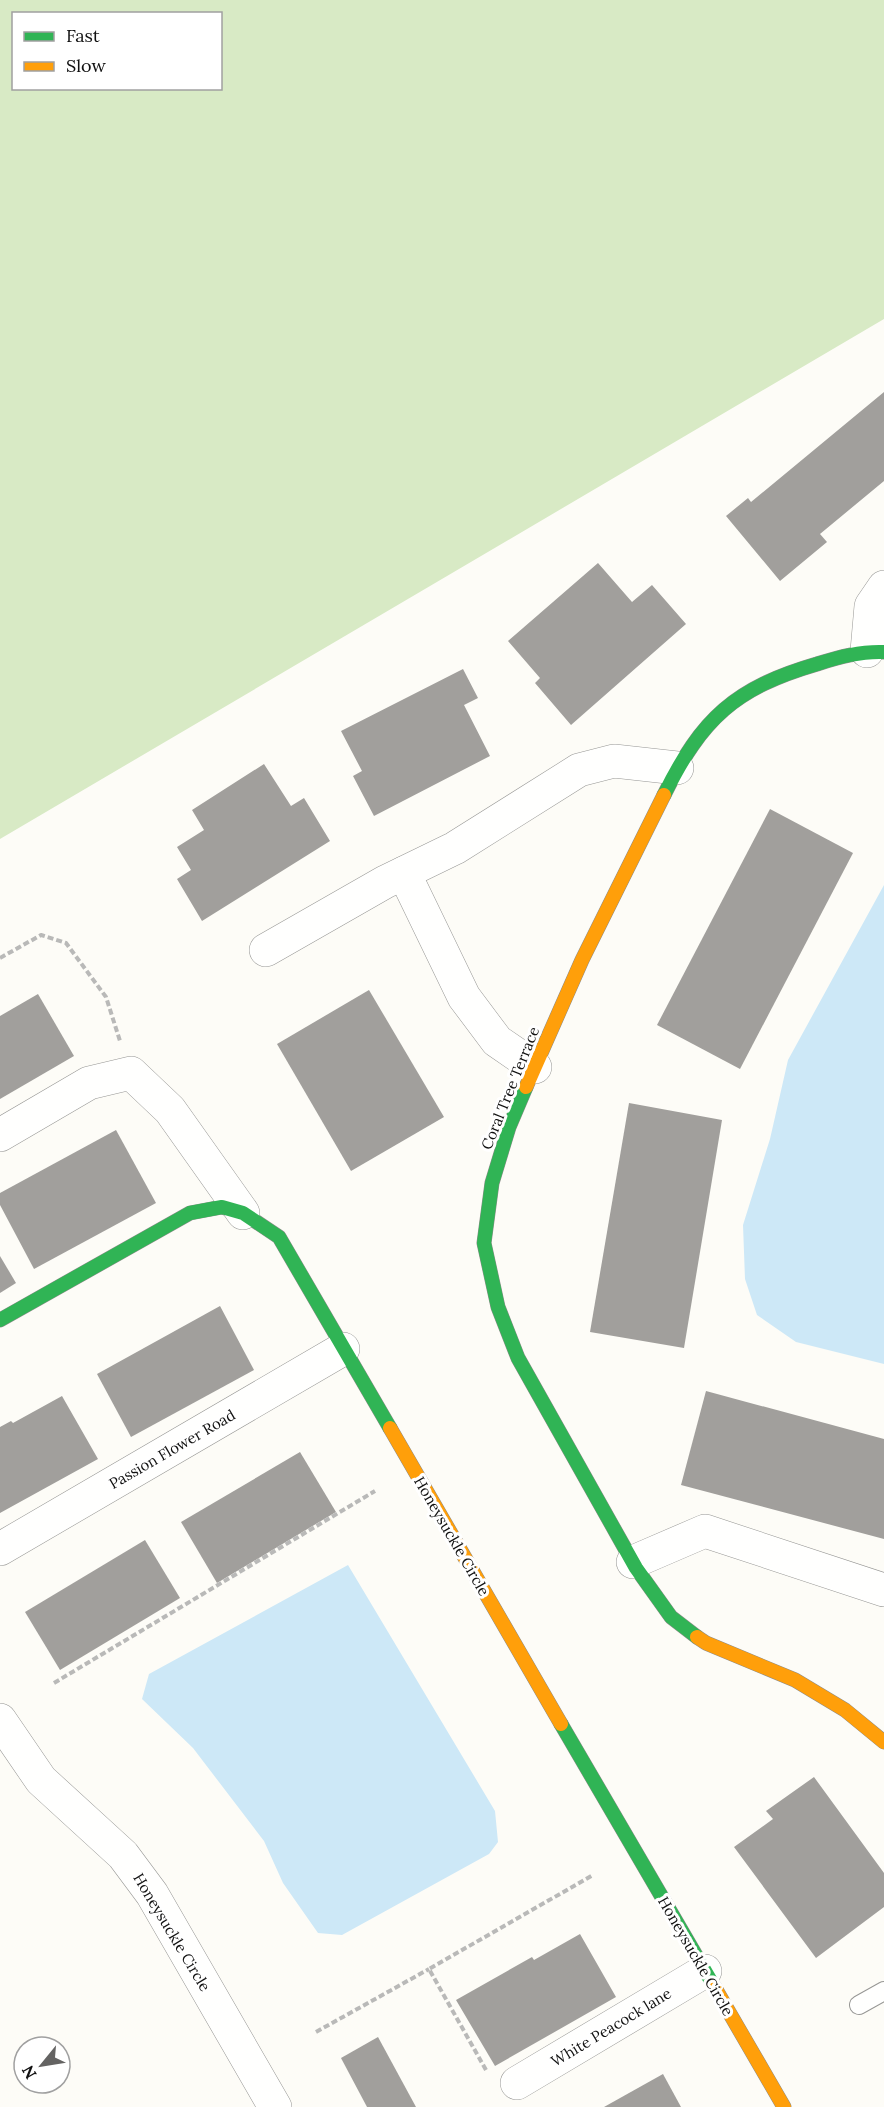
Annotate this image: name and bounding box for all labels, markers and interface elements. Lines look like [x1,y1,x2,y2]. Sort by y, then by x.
legend [12,12,222,90]
text: Fast [66,24,100,47]
text: Slow [66,54,106,77]
street label: Coral Tree Terrace [477,1024,543,1152]
street label: Passion Flower Road [105,1405,239,1493]
street label: Honeysuckle Circle [410,1473,494,1599]
street label: Honeysuckle Circle [129,1869,215,1995]
street label: Honeysuckle Circle [654,1893,738,2019]
street label: White Peacock lane [547,1984,675,2070]
north arrow [12,2035,72,2095]
text: N [17,2062,41,2083]

